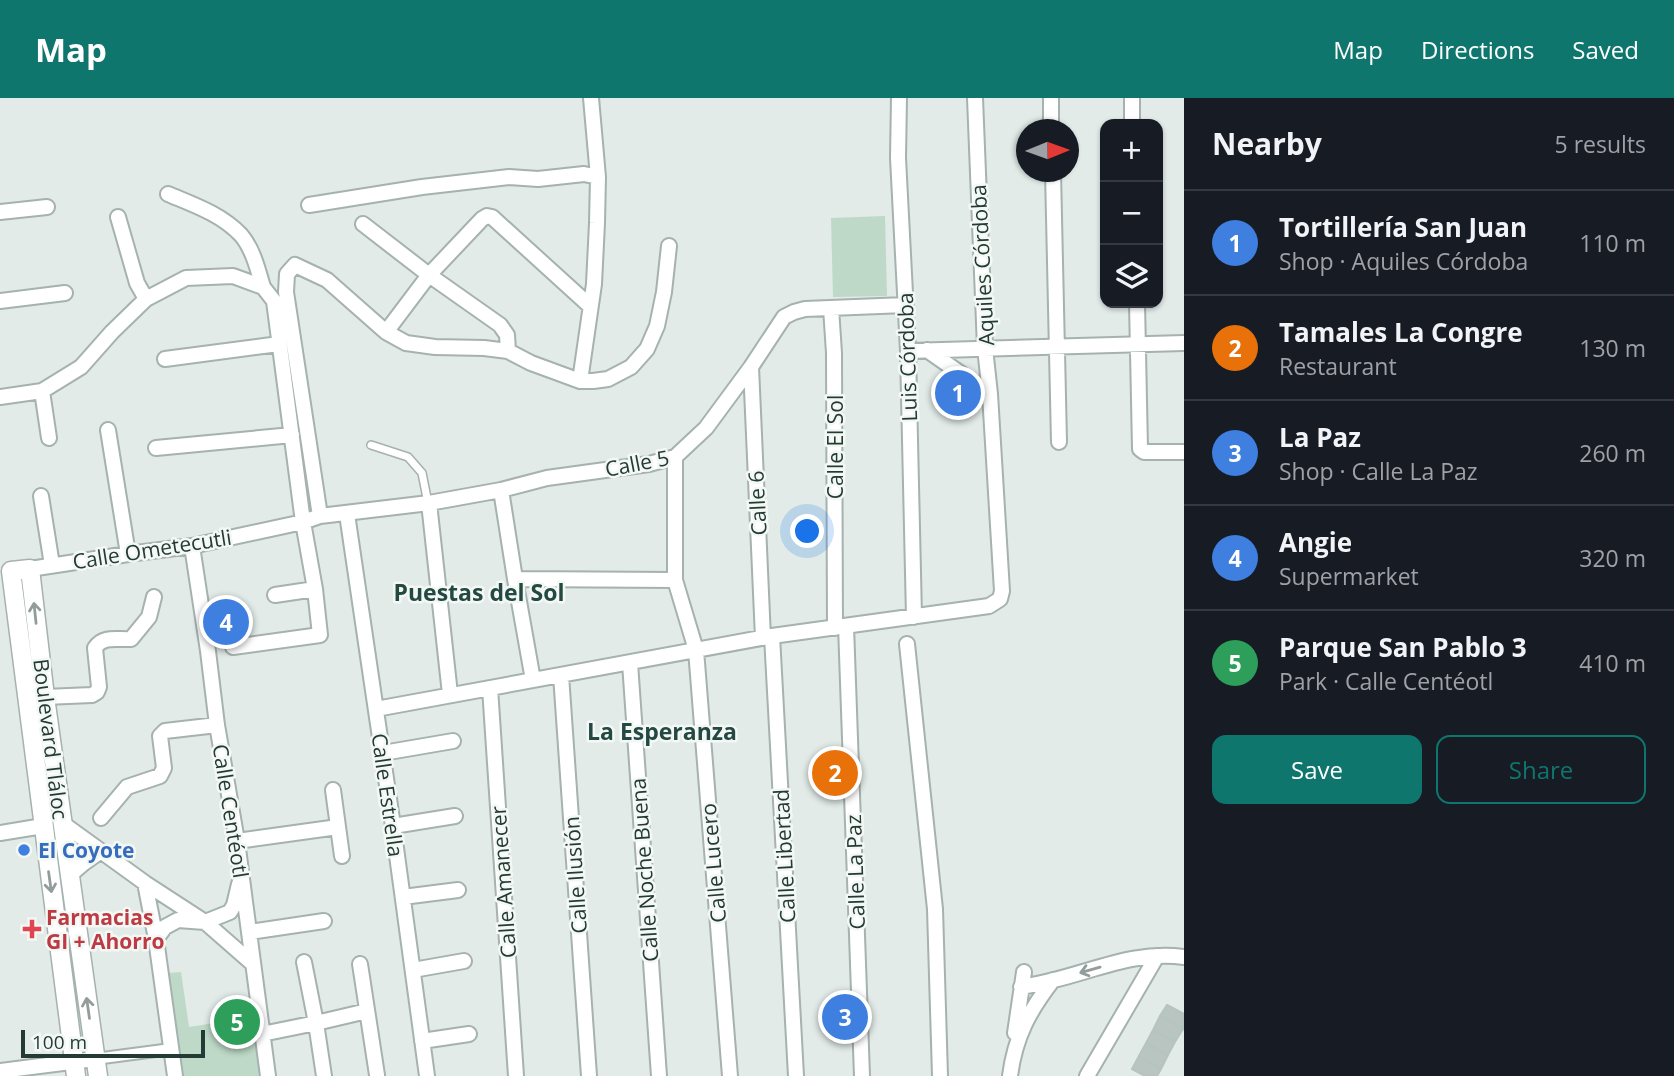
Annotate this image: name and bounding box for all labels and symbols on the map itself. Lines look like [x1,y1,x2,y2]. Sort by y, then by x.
north arrow [1016,119,1079,182]
street label: Aquiles Córdoba [964,184,1000,346]
street label: Luis Córdoba [891,292,923,422]
pin: 1 [935,367,981,419]
street label: Calle El Sol [821,395,849,499]
street label: Calle 5 [603,443,671,483]
street label: Calle 6 [741,470,773,536]
your location [790,514,824,548]
street label: Calle Ometecutli [70,523,234,575]
district label: Puestas del Sol [394,576,564,608]
pin: 4 [203,596,249,648]
one-way arrow [29,602,42,625]
street label: Boulevard Tláloc [27,657,75,821]
district label: La Esperanza [587,715,737,747]
street label: Calle Estrella [365,731,411,859]
street label: Calle Centéotl [207,742,255,880]
pin: 2 [812,747,858,799]
street label: Calle Noche Buena [624,777,664,963]
street label: Calle Libertad [767,788,801,924]
street label: Calle Lucero [694,802,732,924]
street label: Calle Amanecer [484,805,522,959]
street label: Calle La Paz [839,814,871,930]
street label: Calle Ilusión [557,815,593,935]
place label: El Coyote [38,836,134,864]
marker: El Coyote [16,842,32,858]
one-way arrow [44,870,57,893]
place label: Farmacias GI + Ahorro [46,903,164,955]
marker: Farmacias GI + Ahorro [24,921,40,937]
one-way arrow [1079,964,1101,977]
pin: 3 [822,991,868,1043]
pin: 5 [214,996,260,1048]
one-way arrow [82,998,95,1020]
scale bar [21,1027,205,1059]

